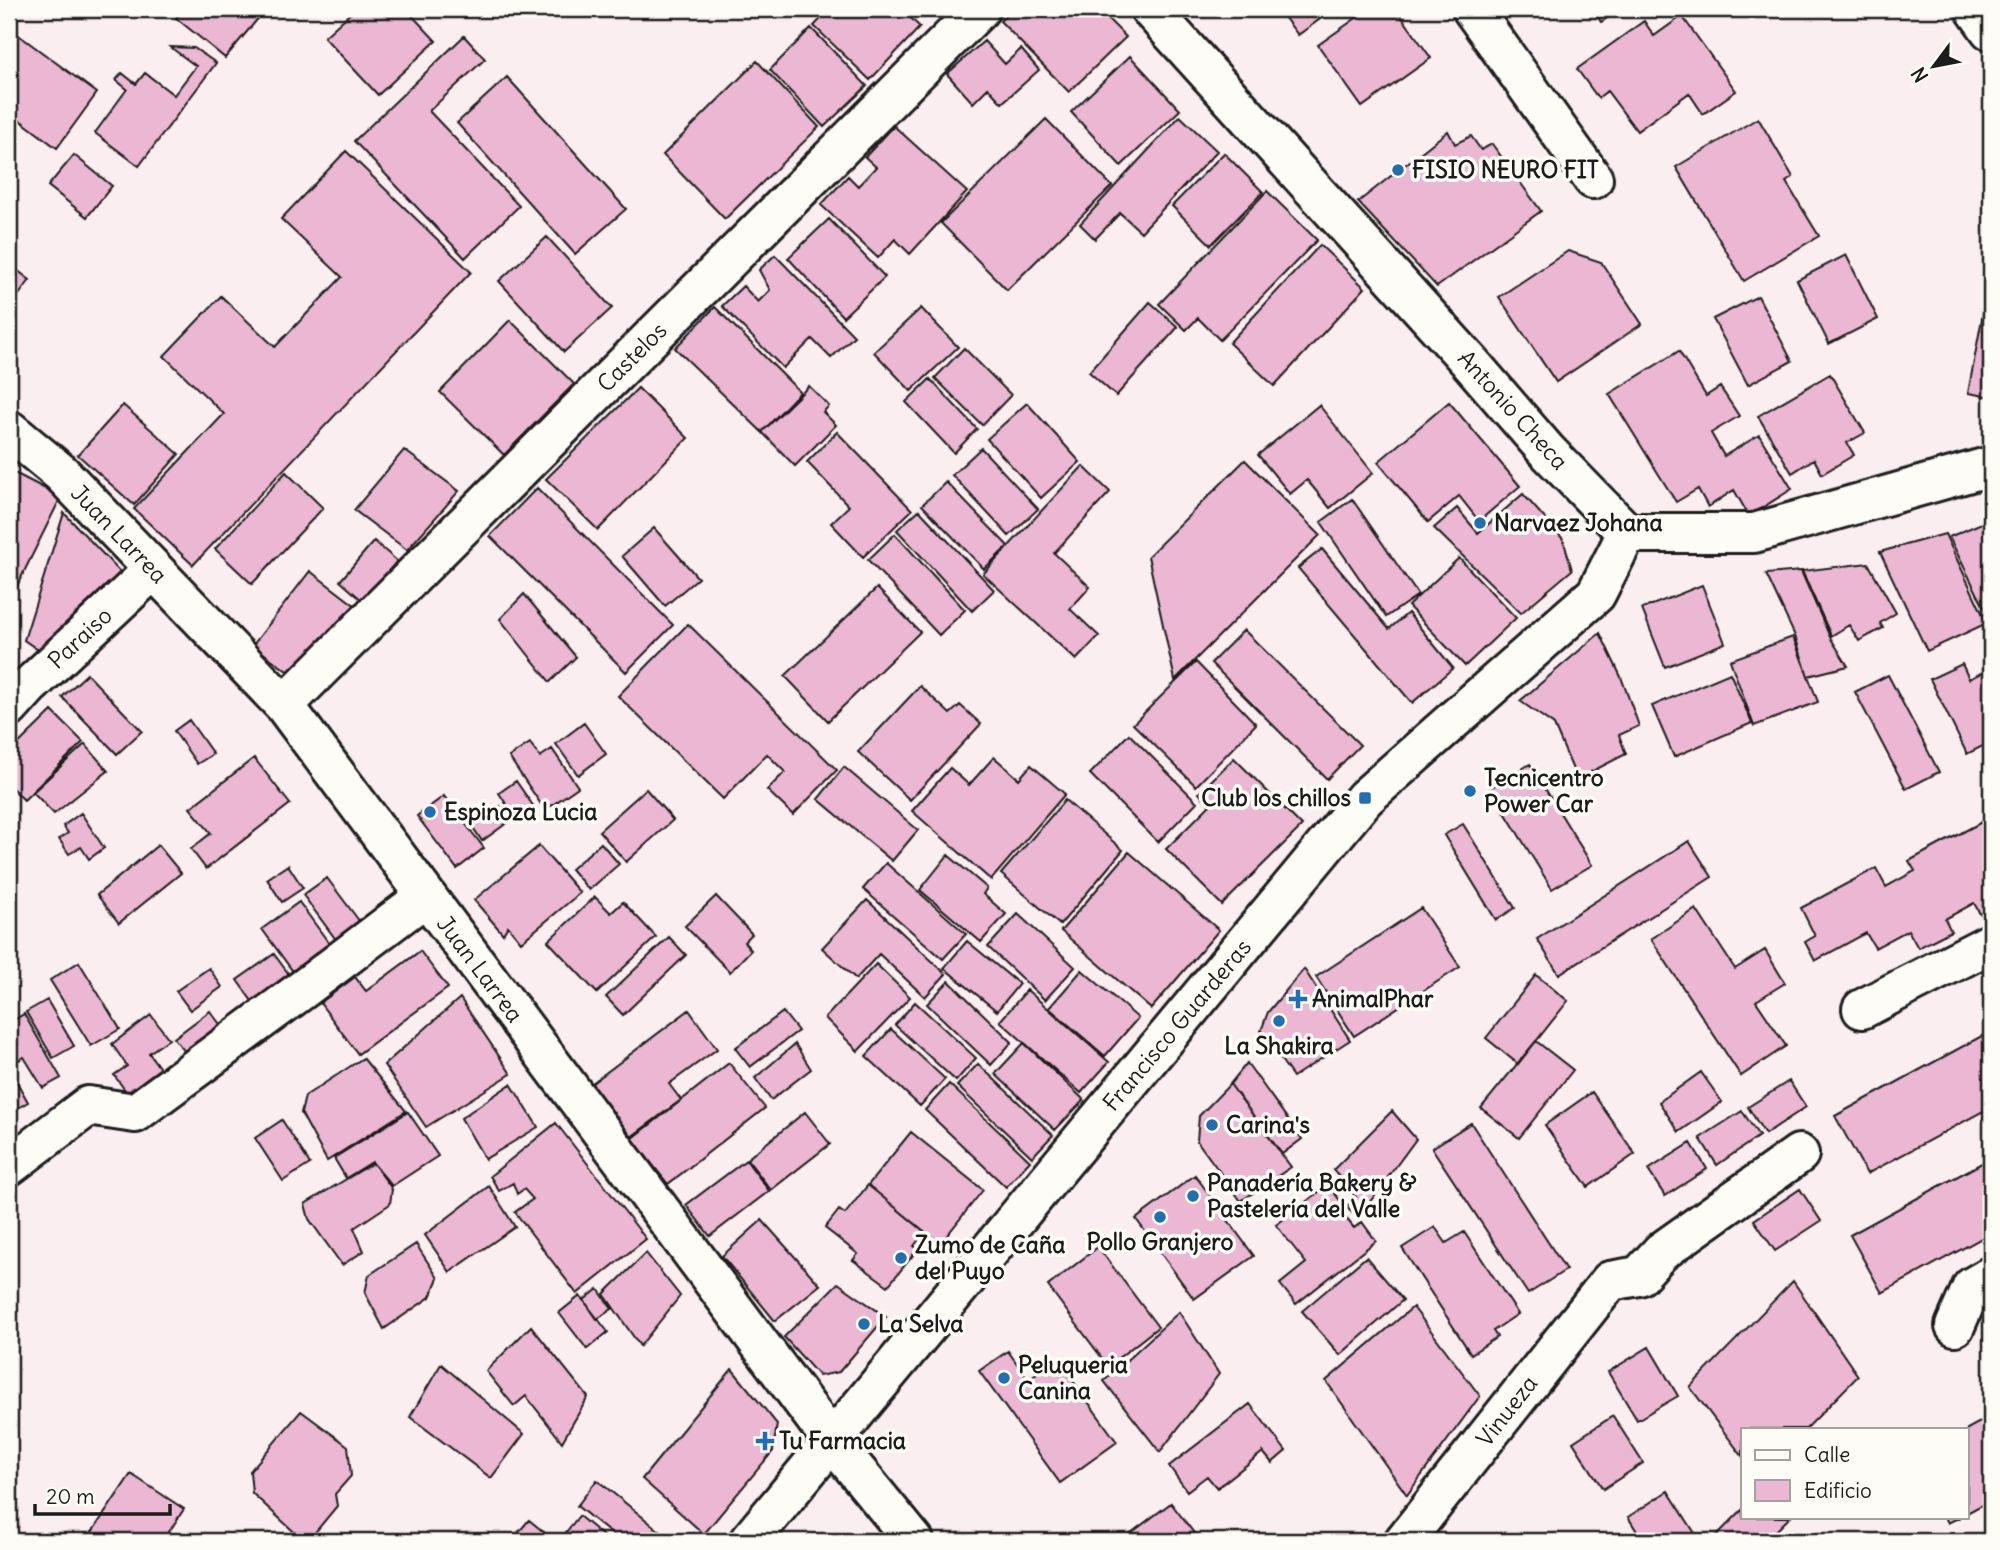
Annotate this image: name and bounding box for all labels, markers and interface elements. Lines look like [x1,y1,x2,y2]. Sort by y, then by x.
north arrow [1898,32,1968,102]
text: N [1906,63,1933,87]
place label: FISIO NEURO FIT [1412,155,1599,184]
marker: FISIO NEURO FIT [1390,162,1406,178]
street label: Castelos [591,316,673,398]
street label: Antonio Checa [1452,344,1575,475]
street label: Juan Larrea [65,478,174,589]
place label: Narvaez Johana [1494,508,1663,537]
marker: Narvaez Johana [1472,515,1488,531]
street label: Paraiso [42,601,118,675]
place label: Tecnicentro Power Car [1484,763,1604,818]
place label: Club los chillos [1201,783,1351,812]
marker: Tecnicentro Power Car [1462,783,1478,799]
marker: Club los chillos [1357,790,1373,806]
place label: Espinoza Lucia [444,797,597,826]
marker: Espinoza Lucia [422,804,438,820]
street label: Juan Larrea [431,910,530,1028]
street label: Francisco Guarderas [1096,933,1257,1117]
place label: AnimalPhar [1312,984,1434,1013]
marker: AnimalPhar [1290,991,1306,1007]
marker: La Shakira [1271,1013,1287,1029]
place label: La Shakira [1224,1031,1334,1060]
place label: Carina's [1226,1110,1310,1139]
marker: Carina's [1204,1117,1220,1133]
place label: Panadería Bakery & Pastelería del Valle [1207,1168,1417,1223]
marker: Panadería Bakery & Pastelería del Valle [1185,1188,1201,1204]
marker: Pollo Granjero [1152,1209,1168,1225]
place label: Pollo Granjero [1087,1227,1233,1256]
place label: Zumo de Caña del Puyo [915,1230,1065,1285]
marker: Zumo de Caña del Puyo [893,1250,909,1266]
place label: La Selva [878,1309,963,1338]
marker: La Selva [856,1316,872,1332]
place label: Peluqueria Canina [1018,1350,1128,1405]
street label: Vinueza [1470,1369,1543,1452]
marker: Peluqueria Canina [996,1370,1012,1386]
place label: Tu Farmacia [779,1426,906,1455]
legend [1741,1428,1968,1518]
marker: Tu Farmacia [757,1433,773,1449]
text: Calle [1804,1441,1850,1468]
scale bar [35,1473,170,1517]
text: Edificio [1804,1477,1872,1504]
text: 20 m [46,1483,95,1510]

